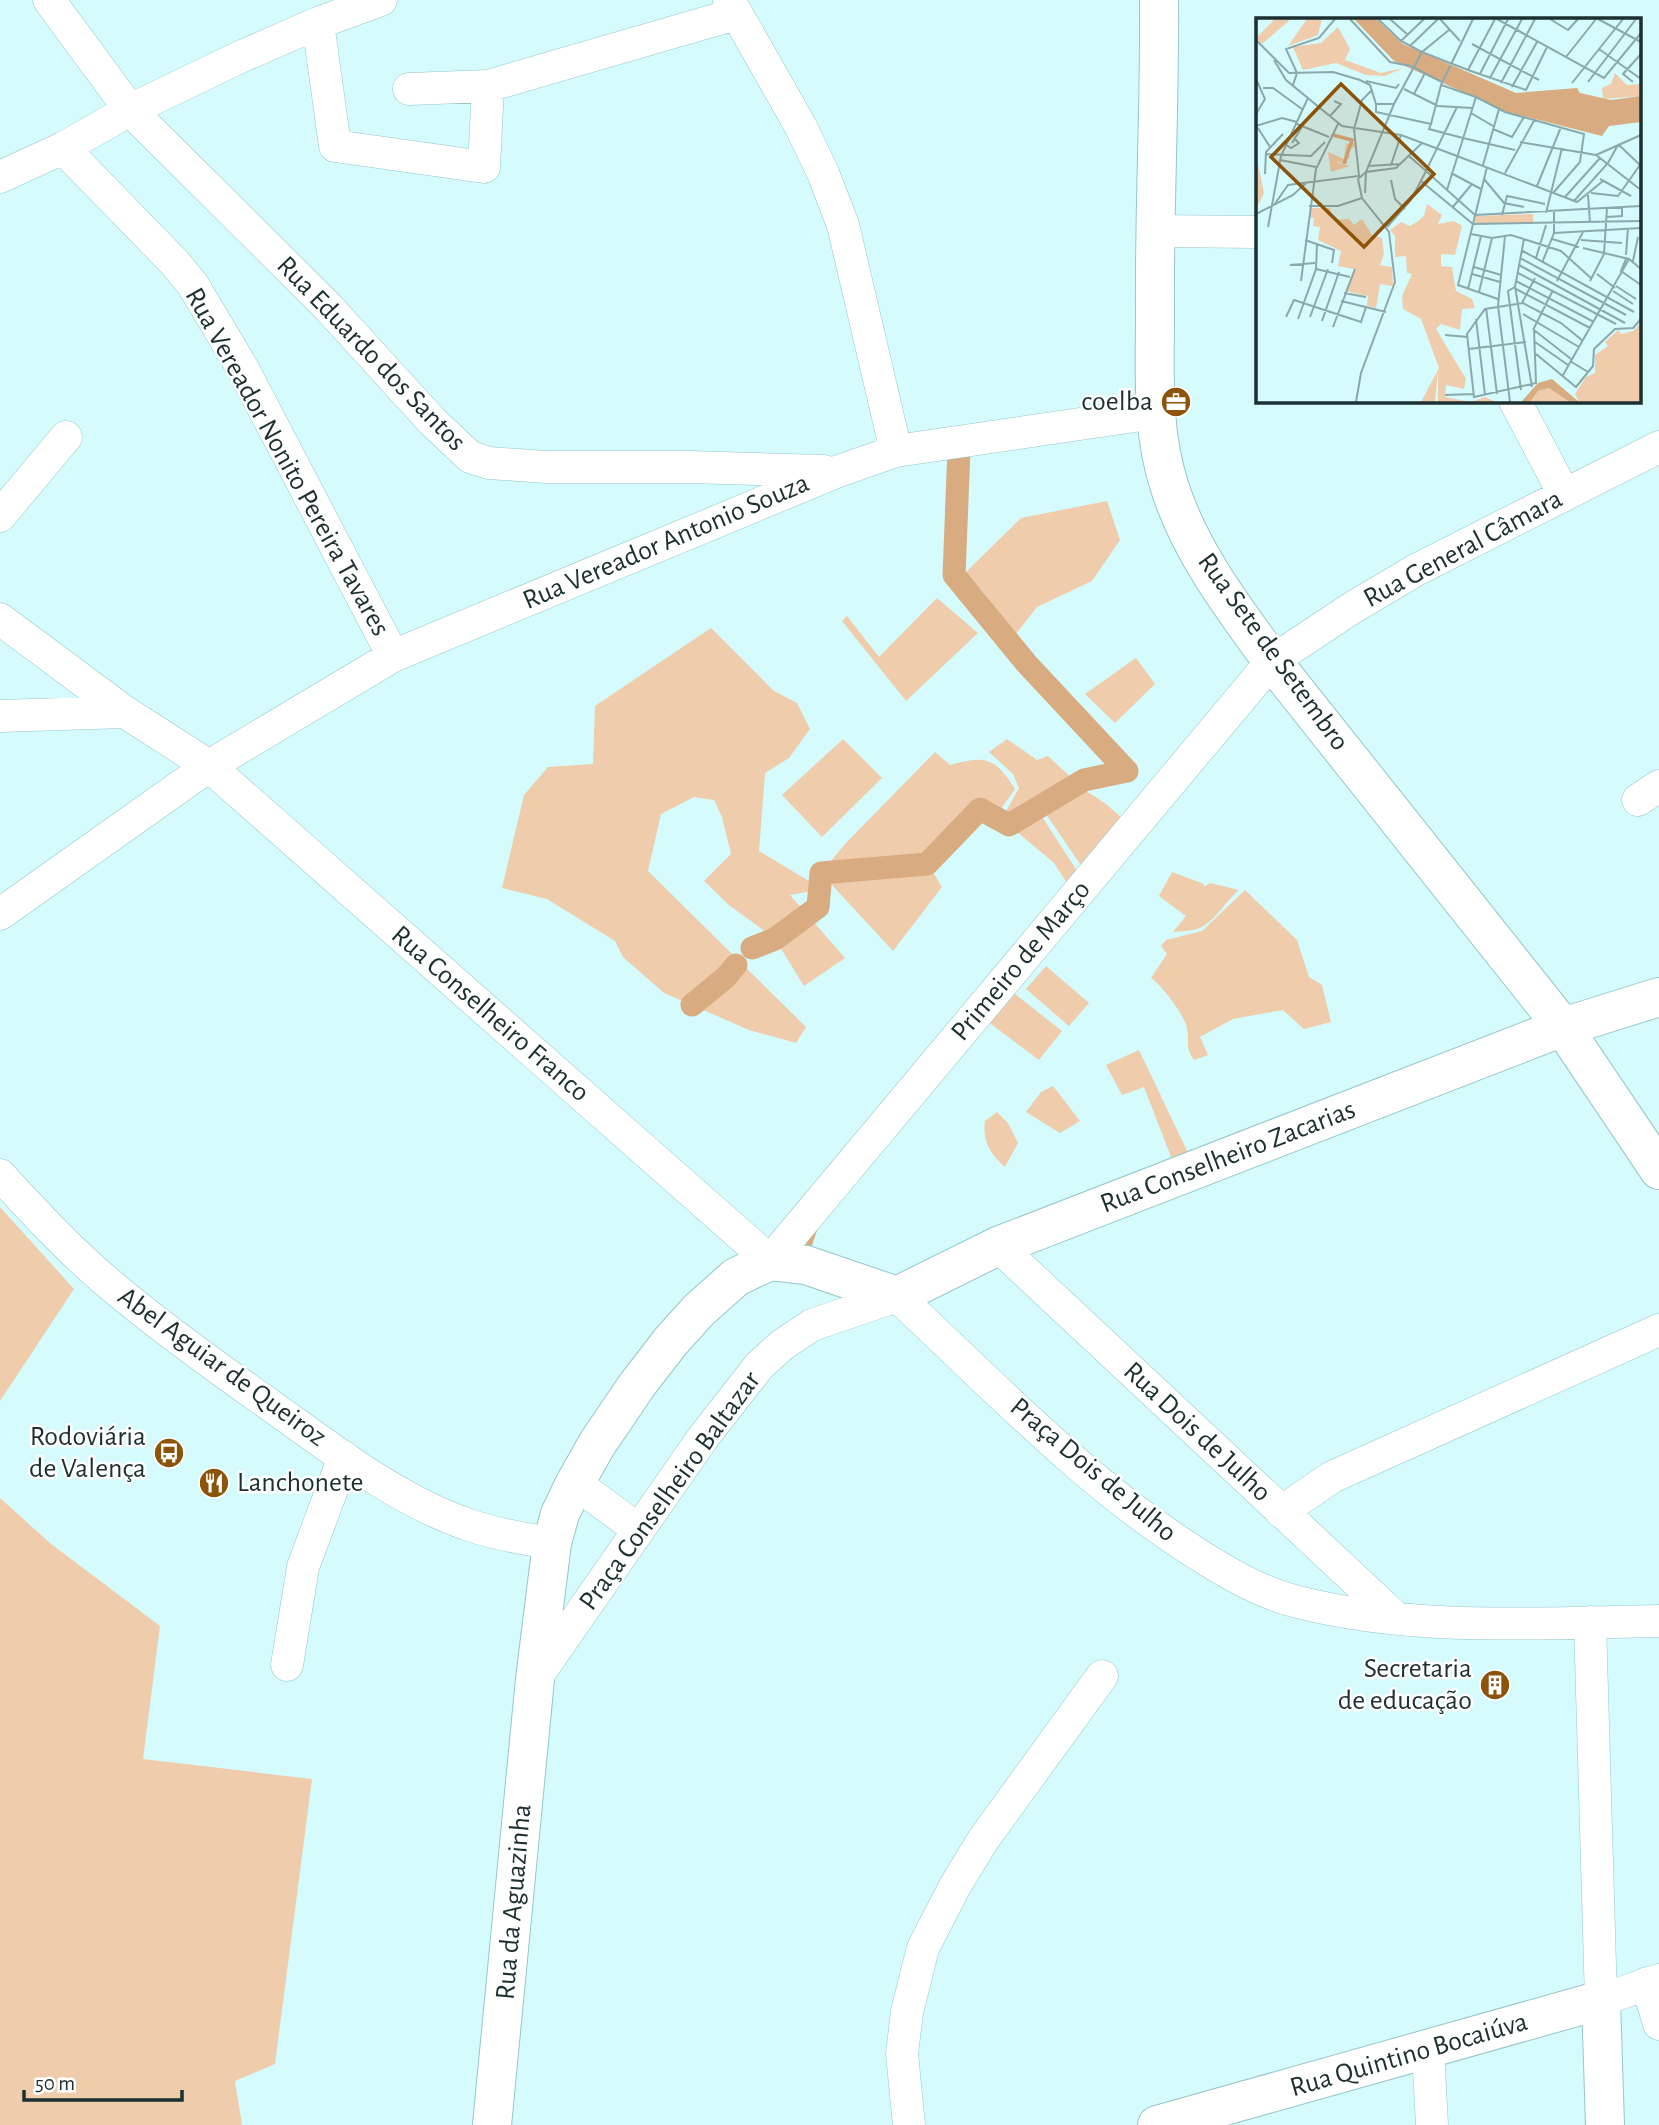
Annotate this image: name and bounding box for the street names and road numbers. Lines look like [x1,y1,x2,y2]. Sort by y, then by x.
street label: Rua Eduardo dos Santos [271,251,471,457]
street label: Rua Vereador Nonito Pereira Tavares [179,283,395,641]
street label: Rua Vereador Antonio Souza [519,469,813,615]
street label: Rua General Câmara [1359,485,1567,613]
street label: Rua Sete de Setembro [1192,548,1354,756]
street label: Primeiro de Março [946,876,1096,1046]
street label: Rua Conselheiro Franco [386,921,594,1107]
street label: Rua Conselheiro Zacarias [1097,1095,1359,1219]
street label: Abel Aguiar de Queiroz [113,1282,331,1452]
street label: Rua Dois de Julho [1118,1357,1276,1507]
street label: Praça Conselheiro Baltazar [574,1366,766,1616]
street label: Praça Dois de Julho [1005,1393,1181,1547]
street label: Rua da Aguazinha [492,1803,537,2001]
street label: Rua Quintino Bocaiúva [1287,2008,1531,2102]

